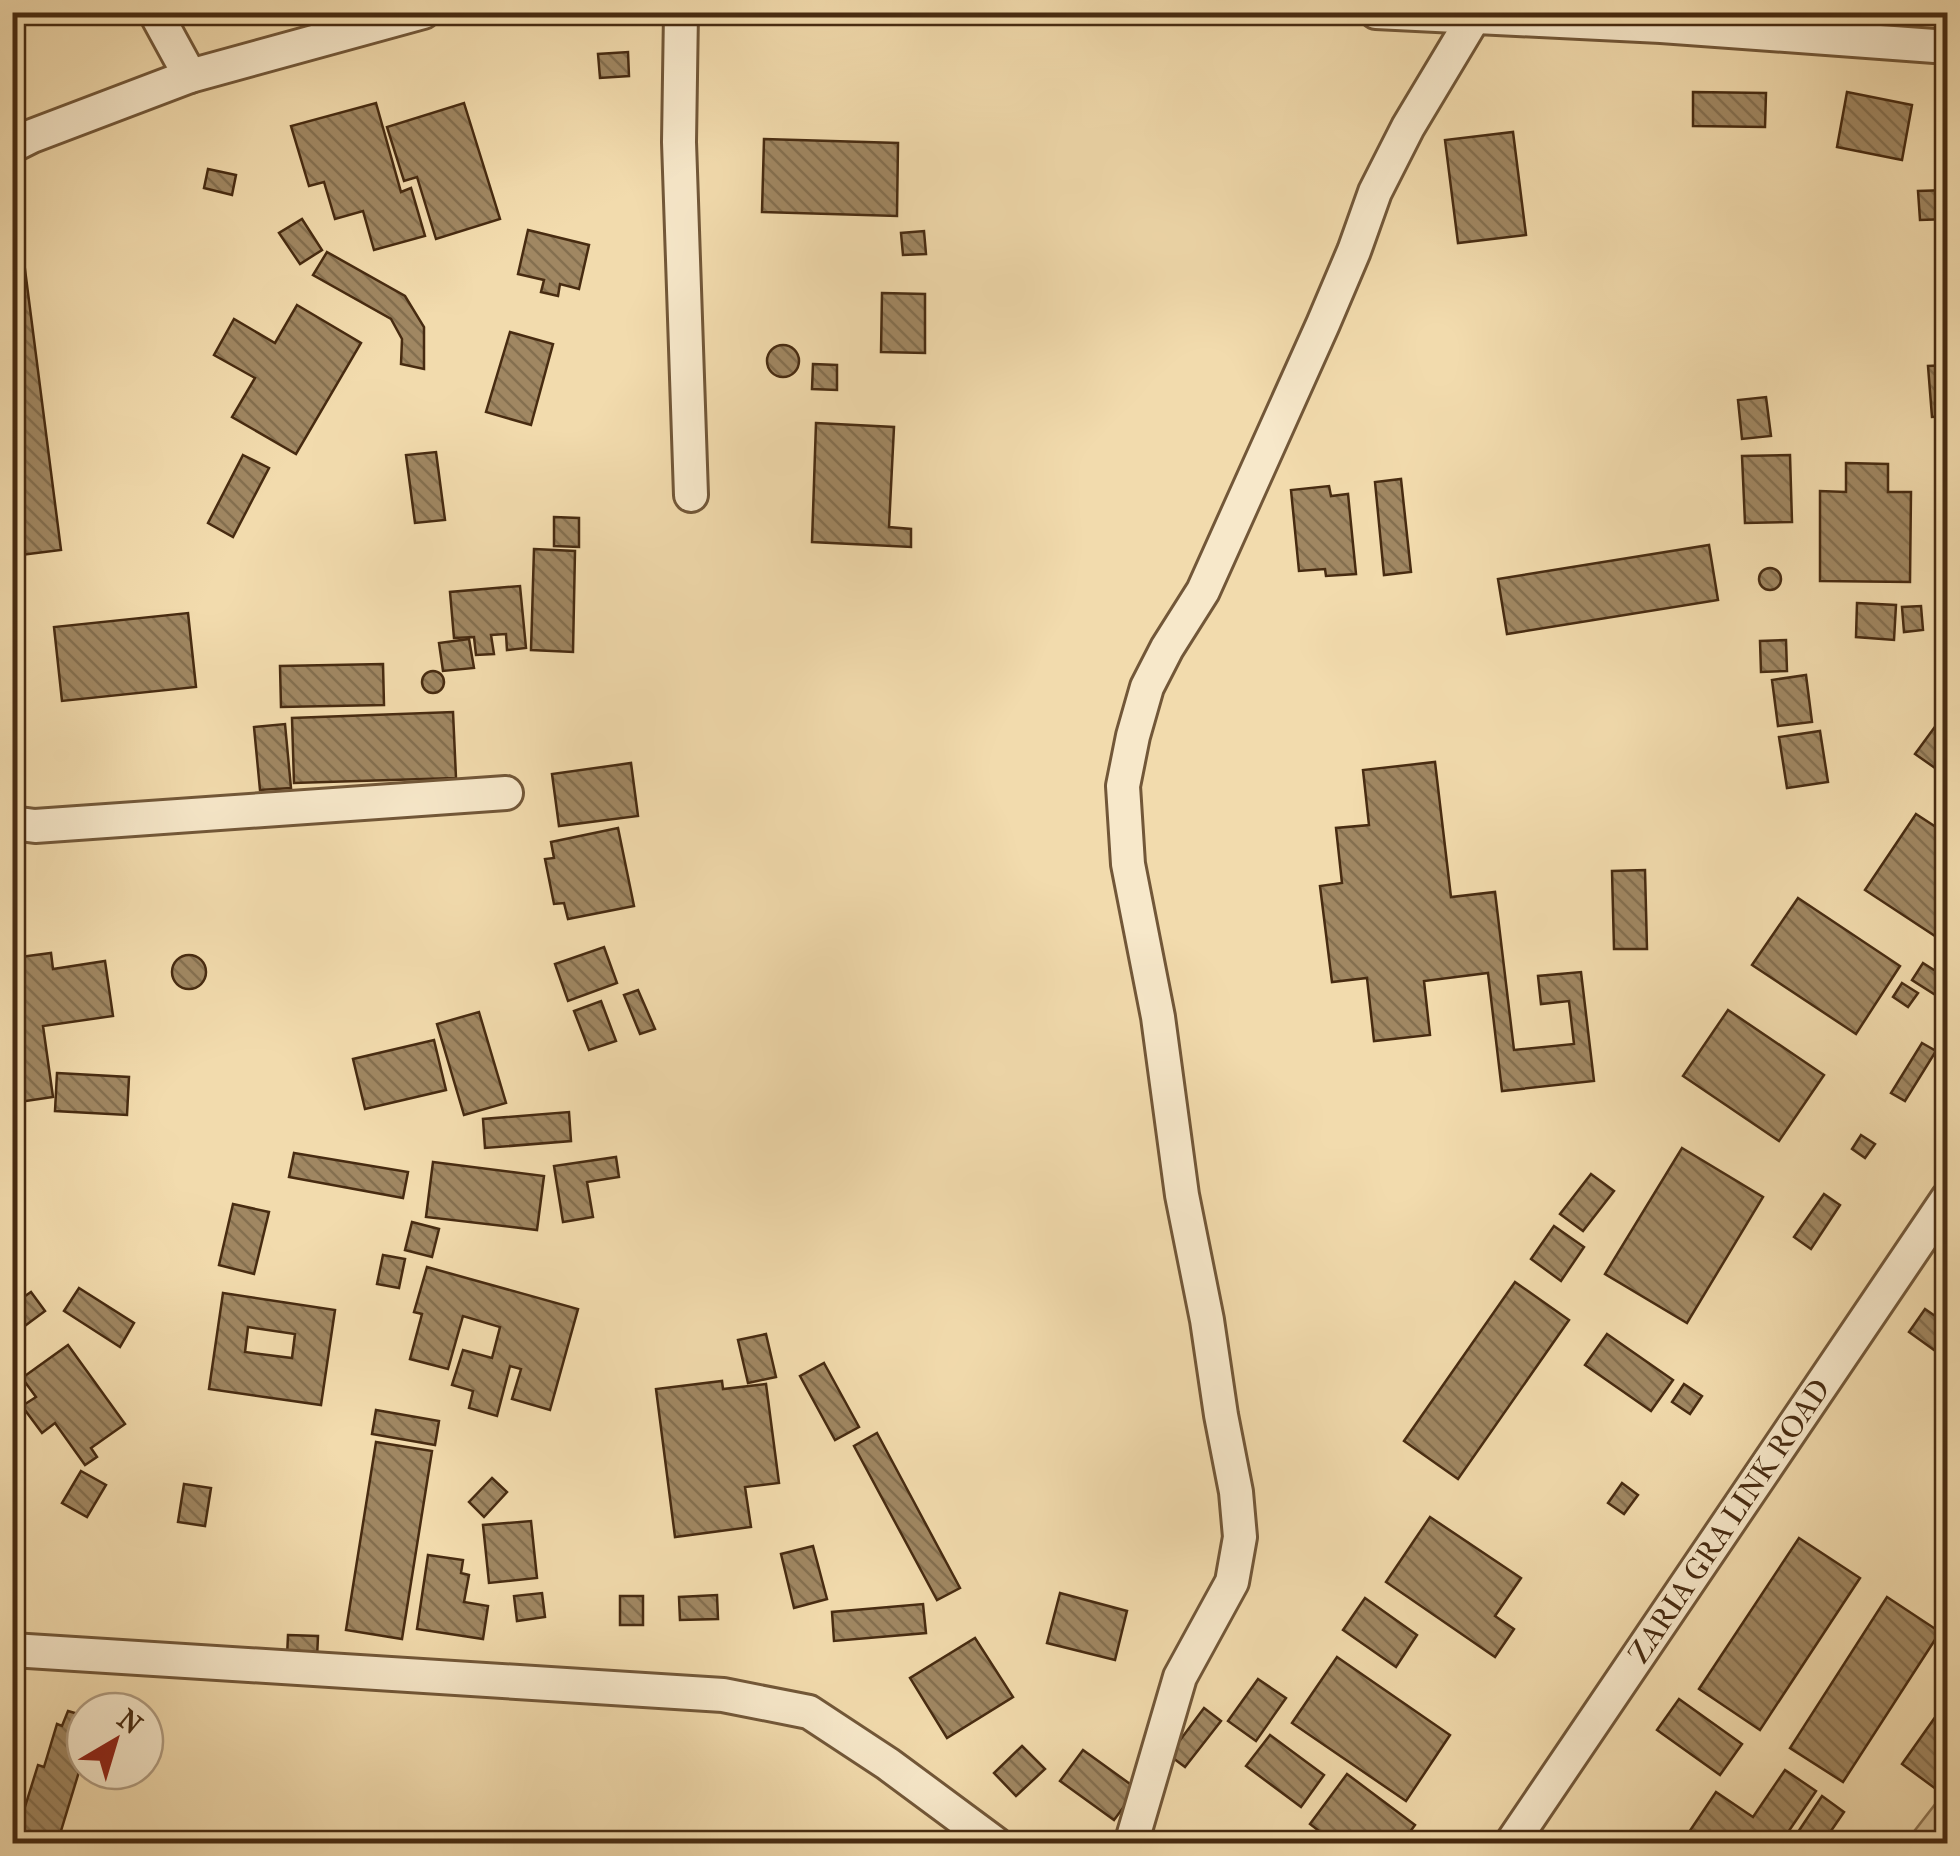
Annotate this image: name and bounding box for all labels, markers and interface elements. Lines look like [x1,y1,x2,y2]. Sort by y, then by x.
street label: ZARIA GRA LINK ROAD [1621,1373,1838,1670]
north arrow [65,1691,165,1791]
text: N [112,1702,149,1742]

